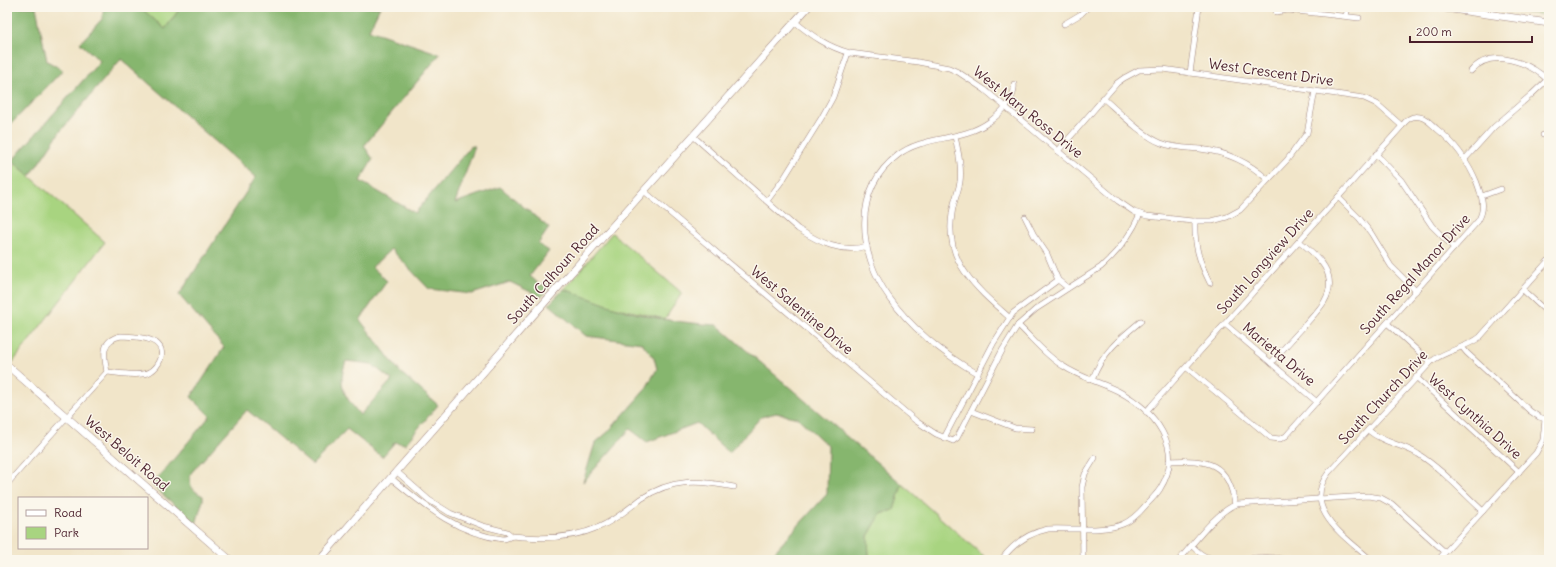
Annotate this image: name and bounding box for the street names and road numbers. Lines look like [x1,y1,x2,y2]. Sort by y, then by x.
street label: West Crescent Drive [1207,54,1335,90]
street label: West Mary Ross Drive [969,62,1087,162]
street label: South Longview Drive [1213,204,1317,318]
street label: South Regal Manor Drive [1356,210,1474,338]
street label: South Calhoun Road [503,220,603,328]
street label: West Salentine Drive [747,262,857,358]
street label: Marietta Drive [1239,318,1319,390]
street label: South Church Drive [1335,346,1431,448]
street label: West Cynthia Drive [1425,369,1525,463]
street label: West Beloit Road [81,411,173,495]

